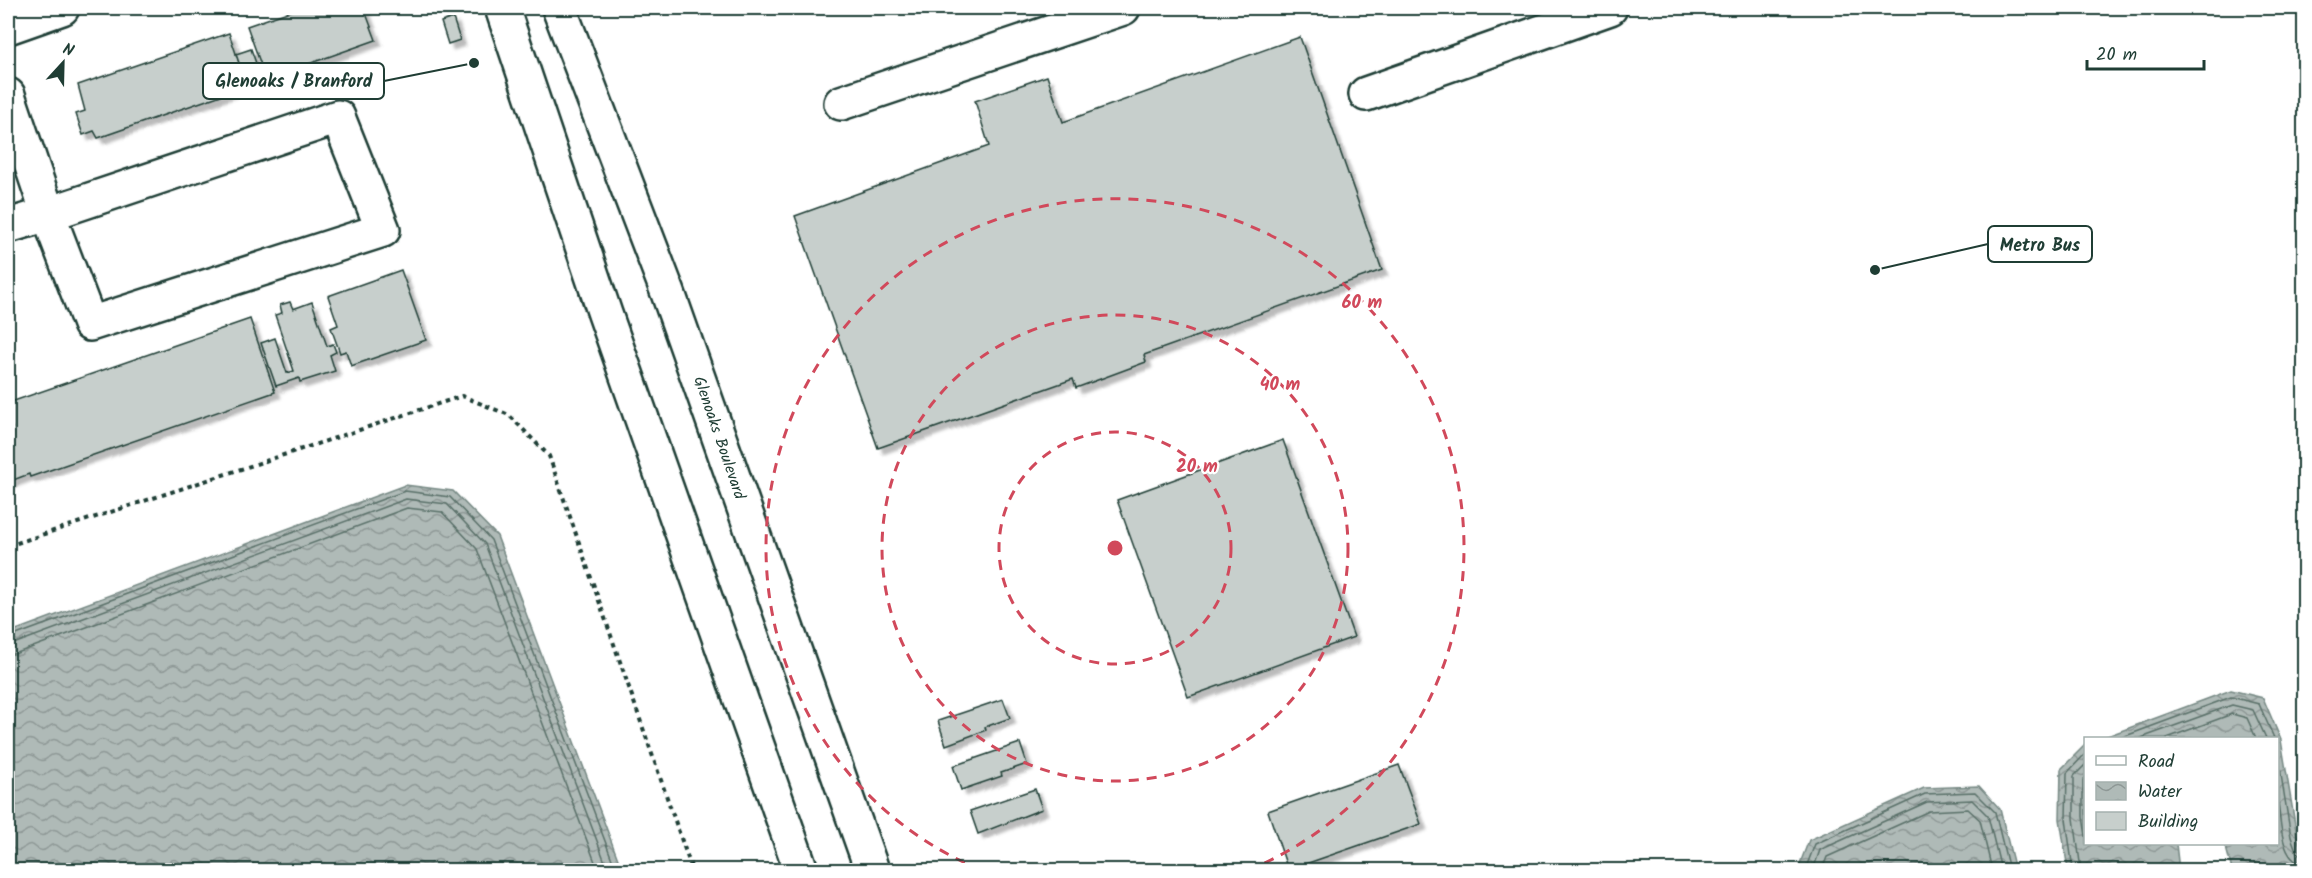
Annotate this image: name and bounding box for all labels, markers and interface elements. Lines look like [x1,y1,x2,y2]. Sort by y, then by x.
north arrow [33,33,93,93]
scale bar [2087,33,2204,71]
text: N [59,37,77,64]
text: 20 m [2096,41,2137,70]
callout: Glenoaks / Branford [203,63,384,99]
text: Glenoaks / Branford [215,68,373,97]
callout: Metro Bus [1988,226,2092,262]
text: Metro Bus [2000,232,2081,261]
text: 60 m [1342,289,1383,318]
text: 40 m [1260,371,1301,400]
street label: Glenoaks Boulevard [686,373,752,504]
text: 20 m [1176,453,1218,482]
centre of rings [1105,538,1125,558]
legend [2084,737,2279,845]
text: Road [2138,748,2175,777]
text: Water [2138,778,2183,807]
text: Building [2138,808,2198,837]

